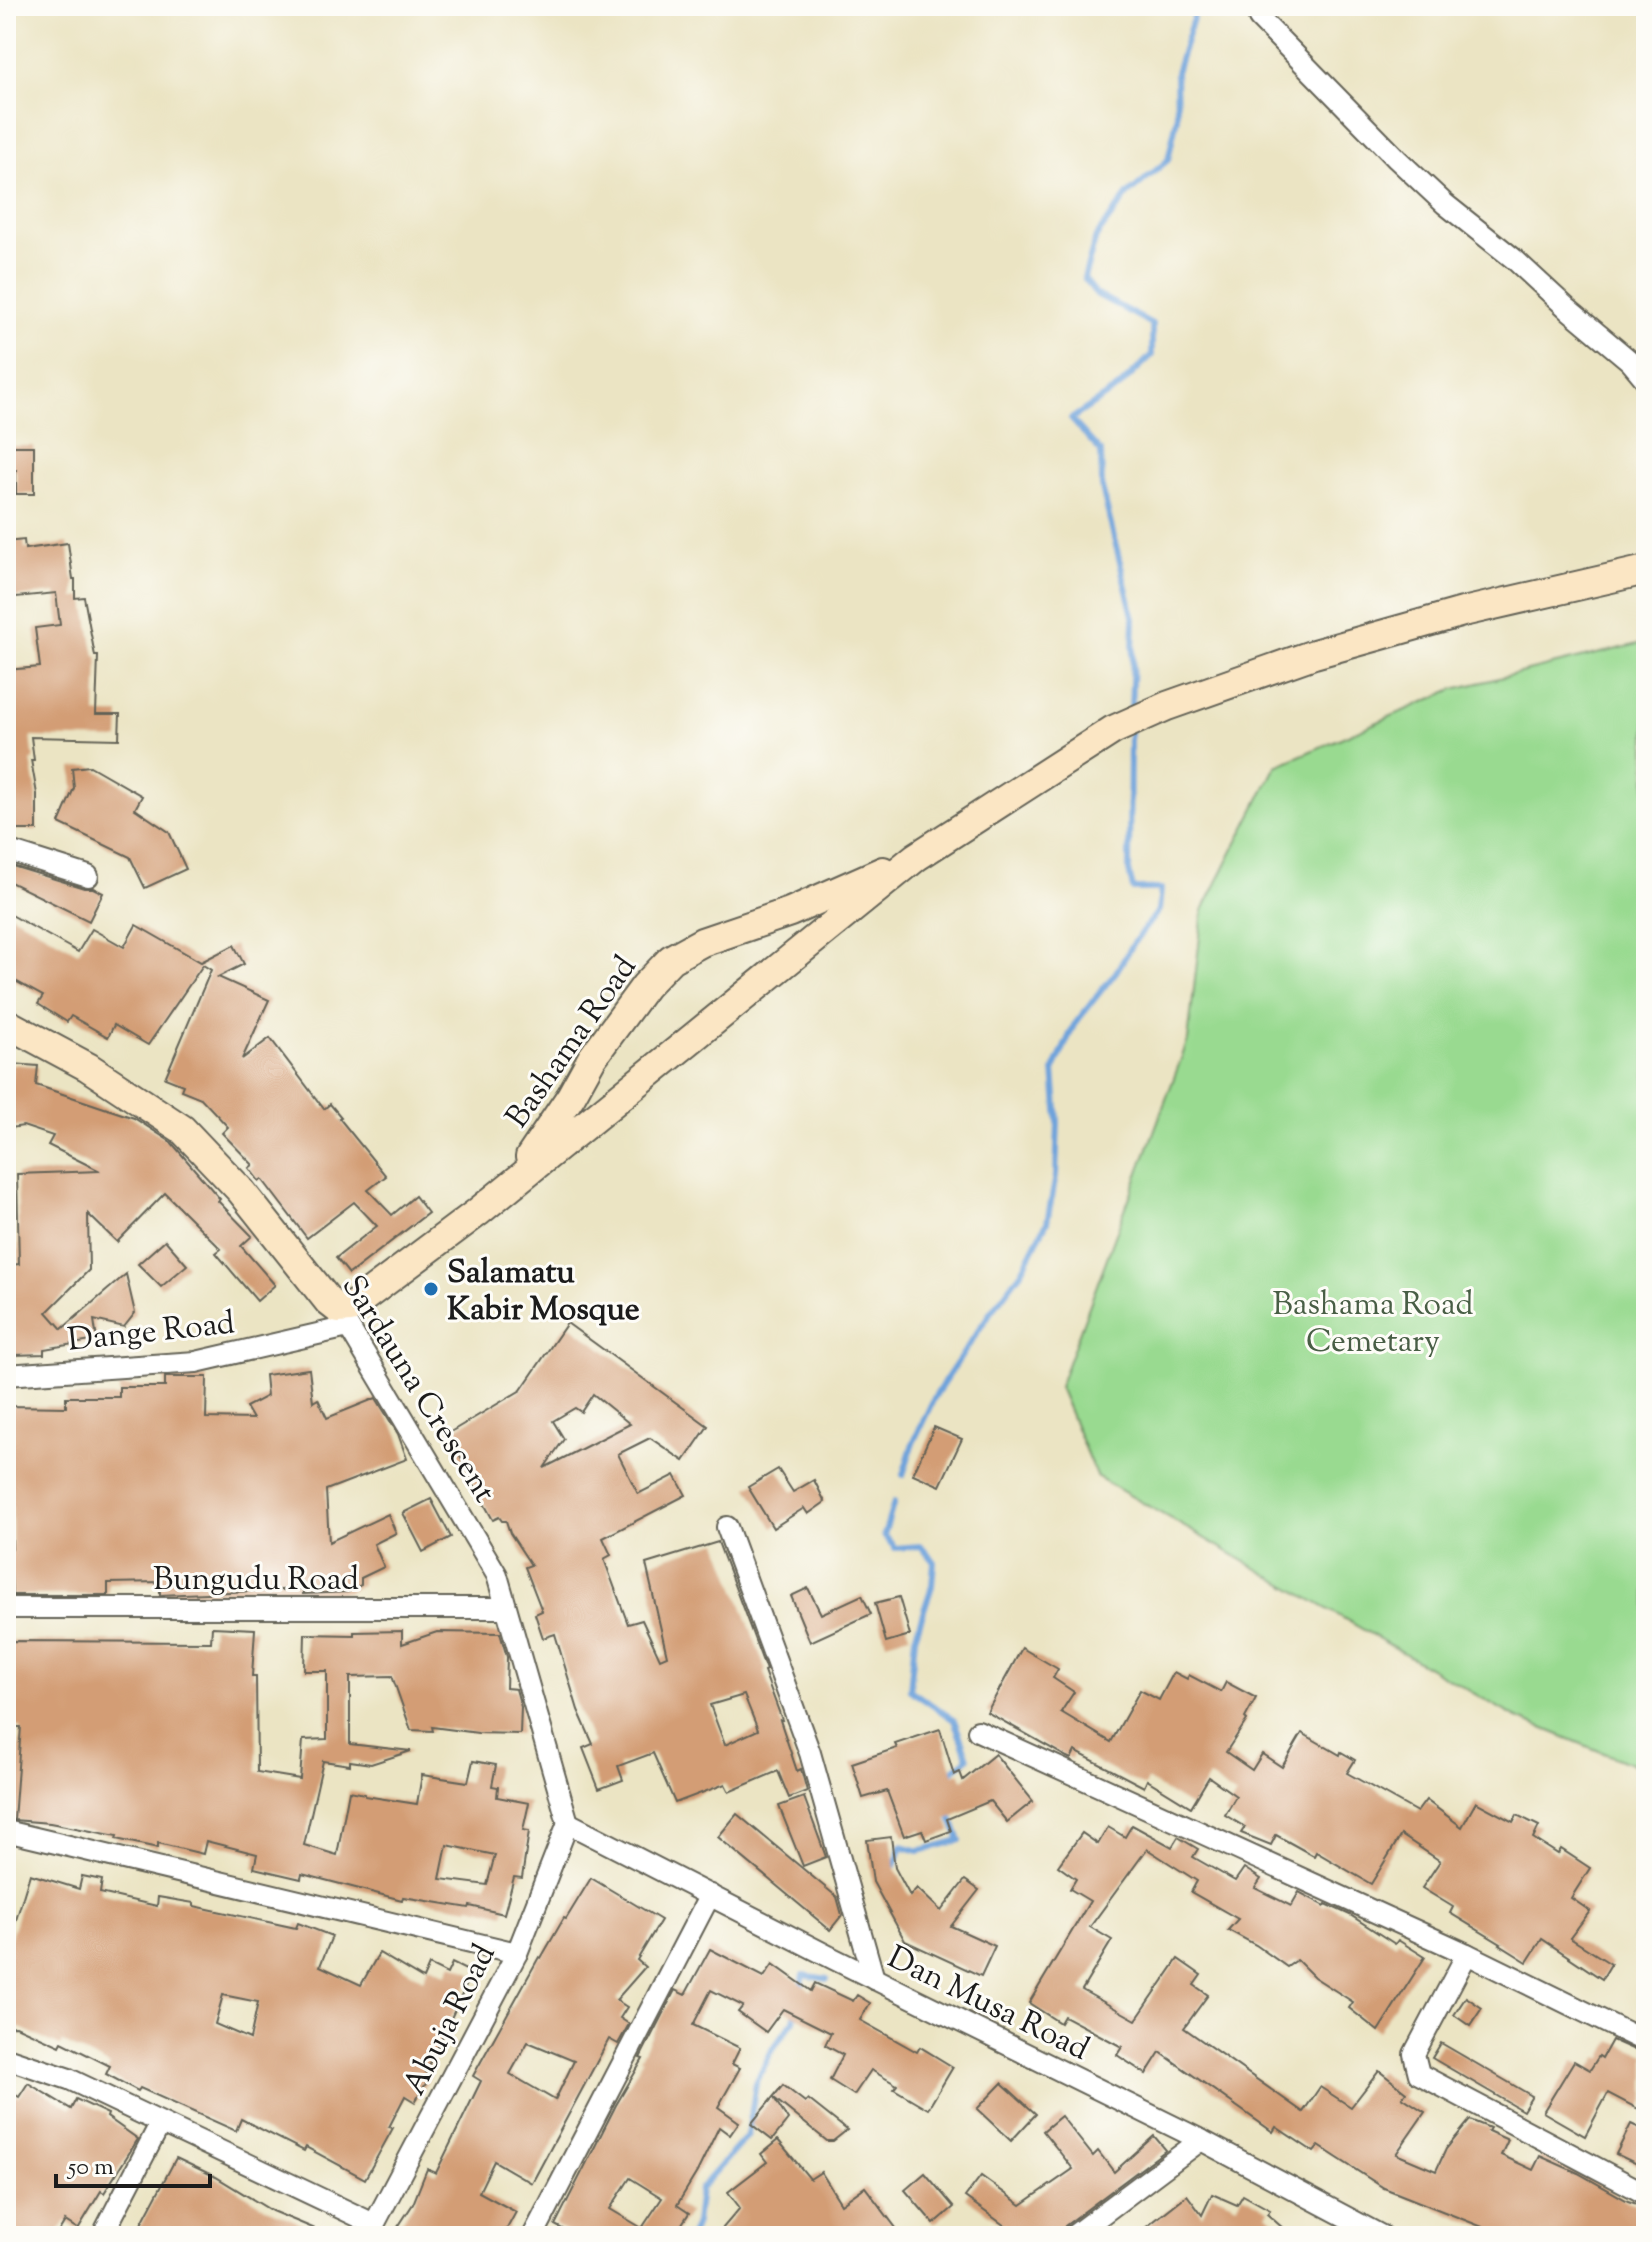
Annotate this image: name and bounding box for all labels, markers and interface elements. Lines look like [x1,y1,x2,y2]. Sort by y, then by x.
street label: Bashama Road [496,947,649,1138]
place label: Salamatu Kabir Mosque [447,1251,640,1334]
street label: Sardauna Crescent [329,1267,506,1512]
marker: Salamatu Kabir Mosque [422,1280,440,1298]
park label: Bashama Road Cemetary [1273,1283,1474,1366]
street label: Dange Road [65,1301,237,1365]
street label: Bungudu Road [153,1558,359,1604]
street label: Dan Musa Road [879,1936,1096,2073]
street label: Abuja Road [393,1937,508,2104]
scale bar [56,2138,210,2188]
text: 50 m [66,2151,114,2185]

